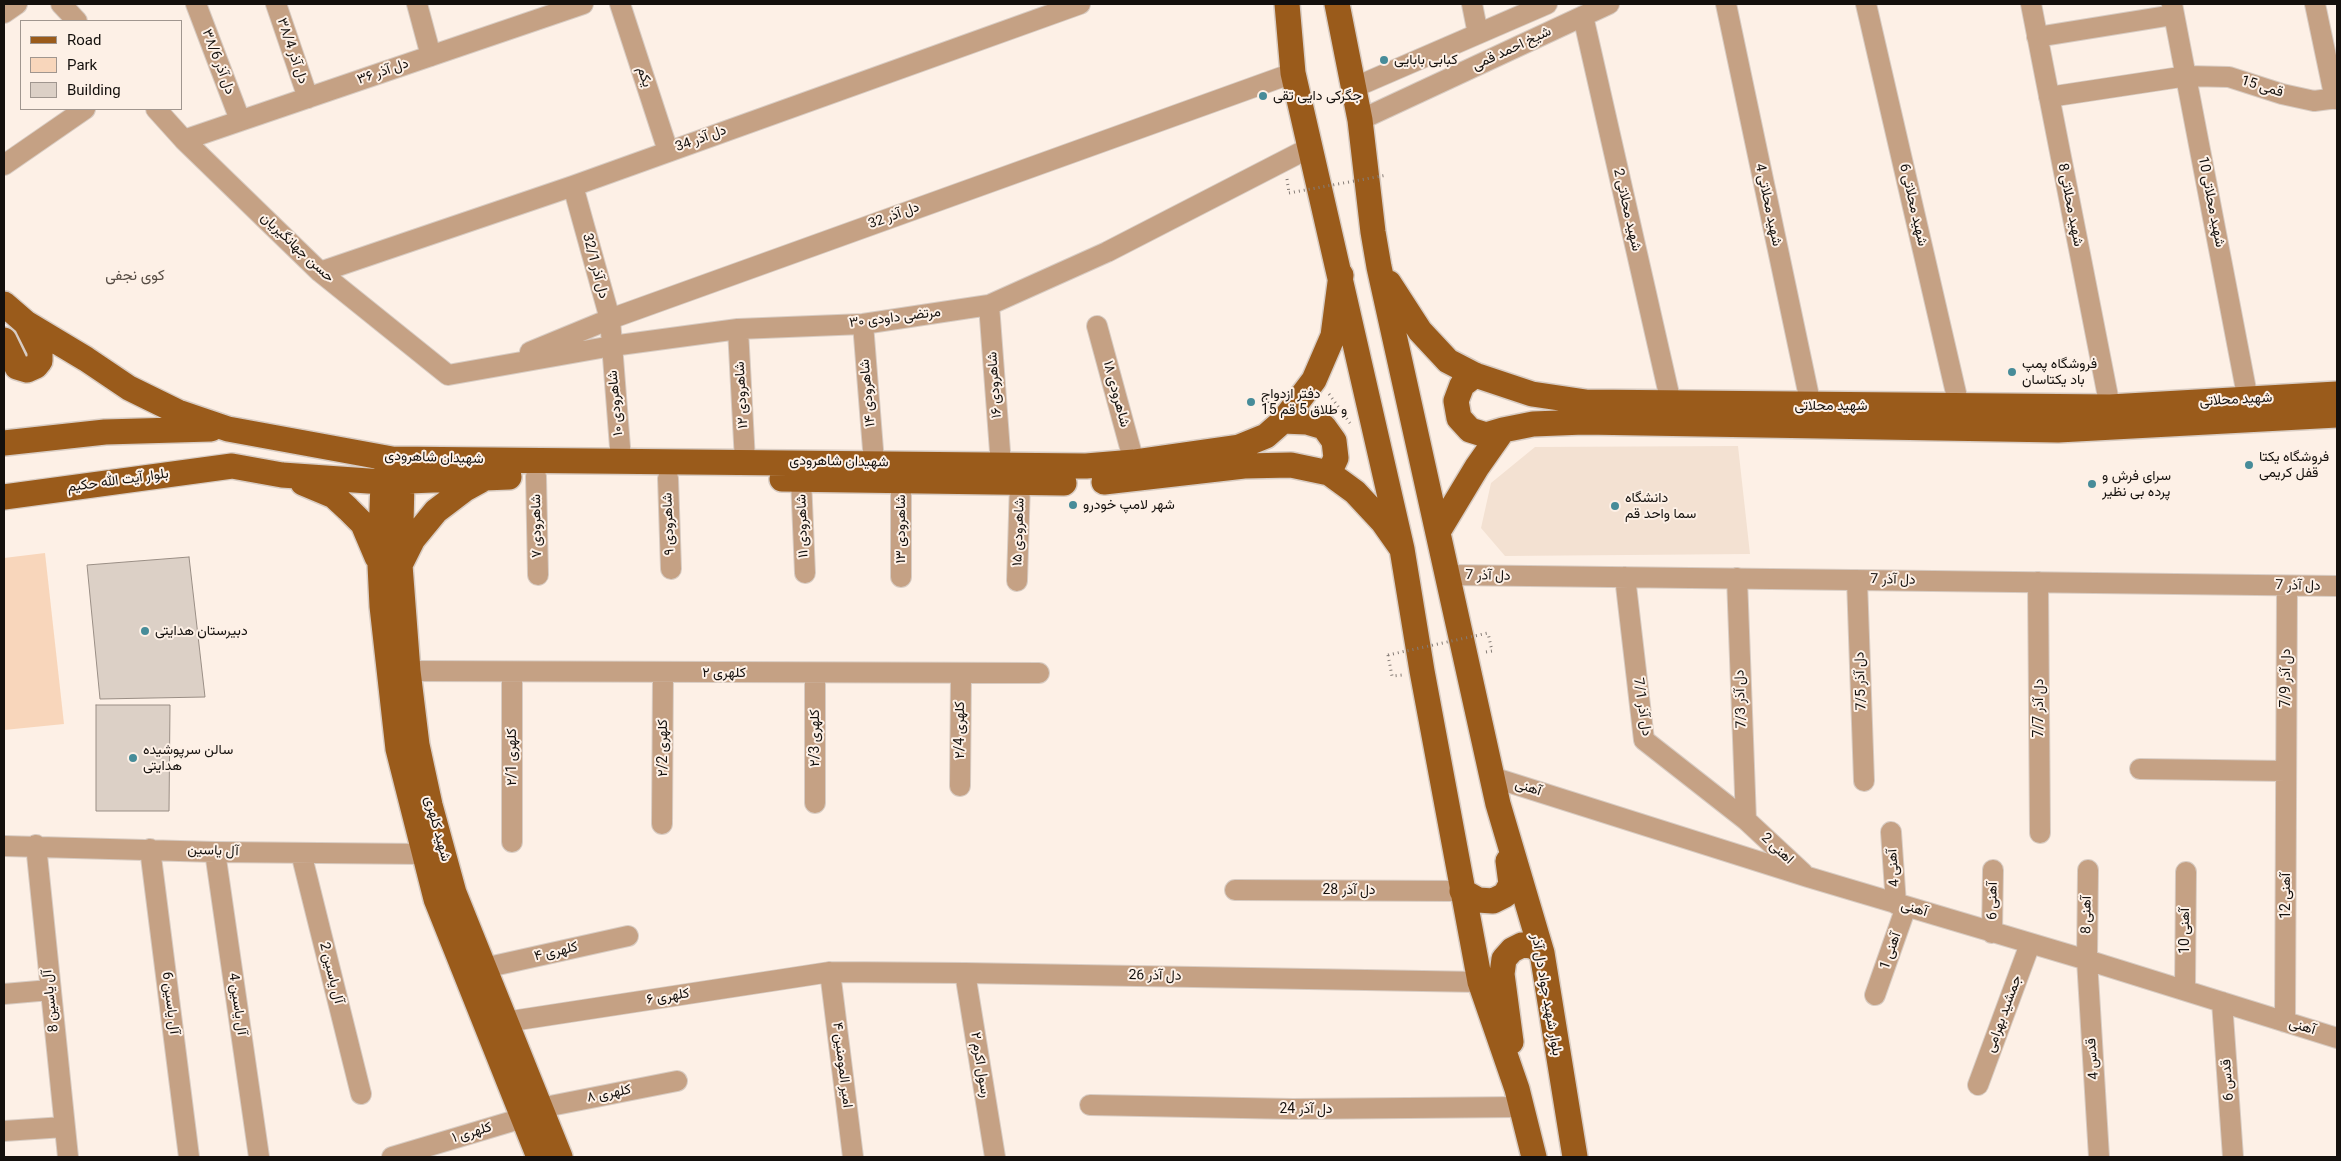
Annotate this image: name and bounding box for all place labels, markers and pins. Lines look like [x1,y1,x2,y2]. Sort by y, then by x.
place label: کبابی بابایی [1394,52,1458,68]
marker: کبابی بابایی [1378,54,1390,66]
place label: جگرکی دایی تقی [1273,88,1362,104]
marker: جگرکی دایی تقی [1257,90,1269,102]
place label: فروشگاه پمپ باد یکتاسان [2022,356,2097,388]
marker: فروشگاه پمپ باد یکتاسان [2006,366,2018,378]
place label: دفتر ازدواج 15 و طلاق 5 قم [1261,386,1347,418]
marker: دفتر ازدواج 15 و طلاق 5 قم [1245,396,1257,408]
place label: فروشگاه یکتا قفل کریمی [2259,449,2329,482]
marker: فروشگاه یکتا قفل کریمی [2243,459,2255,471]
place label: سرای فرش و پرده بی نظیر [2102,468,2171,501]
marker: سرای فرش و پرده بی نظیر [2086,478,2098,490]
place label: دانشگاه سما واحد قم [1625,490,1696,522]
place label: شهر لامپ خودرو [1083,497,1175,513]
marker: شهر لامپ خودرو [1067,499,1079,511]
marker: دانشگاه سما واحد قم [1609,500,1621,512]
place label: دبیرستان هدایتی [155,623,248,639]
marker: دبیرستان هدایتی [139,625,151,637]
place label: سالن سرپوشیده هدایتی [143,742,233,774]
marker: سالن سرپوشیده هدایتی [127,752,139,764]

